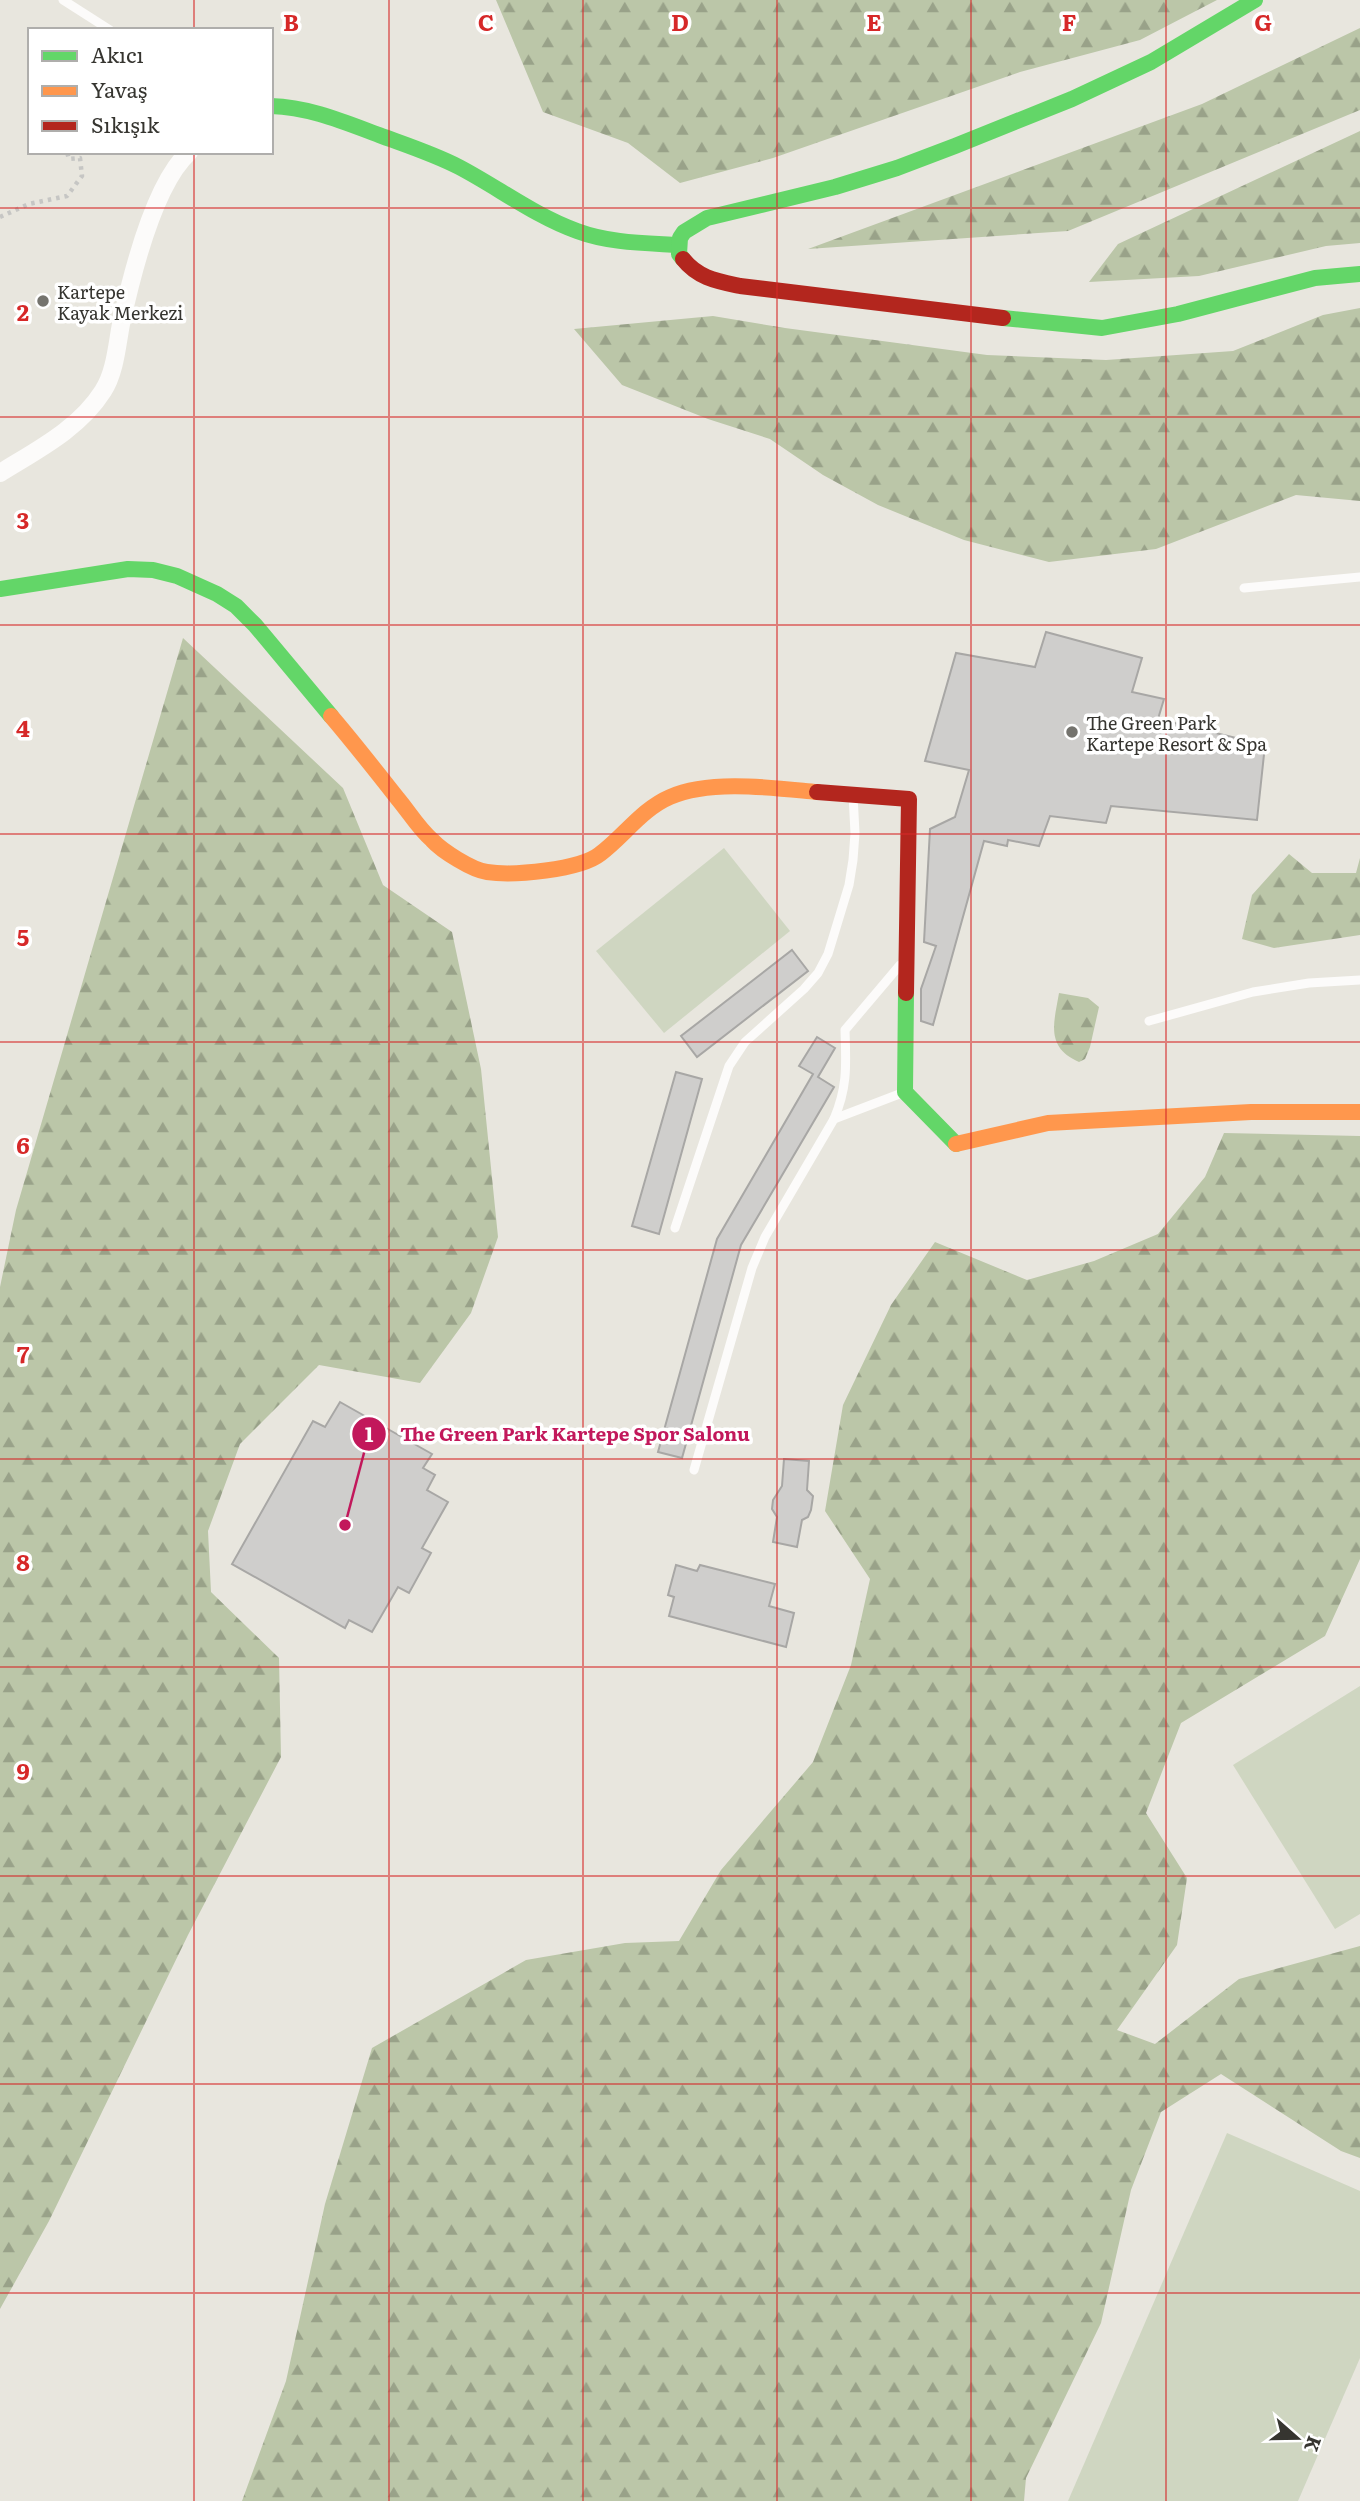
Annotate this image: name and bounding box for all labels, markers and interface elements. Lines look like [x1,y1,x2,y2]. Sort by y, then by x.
text: B [283,4,299,38]
text: C [478,4,494,38]
text: D [671,4,689,38]
text: E [866,4,882,38]
text: F [1062,4,1077,38]
text: G [1254,4,1272,38]
legend [28,28,273,154]
text: Akıcı [91,38,144,69]
text: Yavaş [91,73,147,104]
text: Sıkışık [91,108,160,139]
place label: Kartepe Kayak Merkezi [57,278,183,326]
marker: Kartepe Kayak Merkezi [35,293,51,309]
text: 2 [17,294,29,328]
text: 3 [17,502,29,536]
place label: The Green Park Kartepe Resort & Spa [1086,709,1267,757]
text: 4 [16,710,30,744]
marker: The Green Park Kartepe Resort & Spa [1064,724,1080,740]
text: 5 [17,919,29,953]
text: 6 [16,1127,30,1161]
text: 7 [17,1336,30,1370]
callout: The Green Park Kartepe Spor Salonu [351,1414,764,1454]
text: 1 [365,1417,374,1448]
text: The Green Park Kartepe Spor Salonu [400,1419,750,1447]
text: 8 [16,1544,30,1578]
text: 9 [16,1753,30,1787]
north arrow [1262,2403,1332,2473]
text: K [1298,2432,1330,2456]

